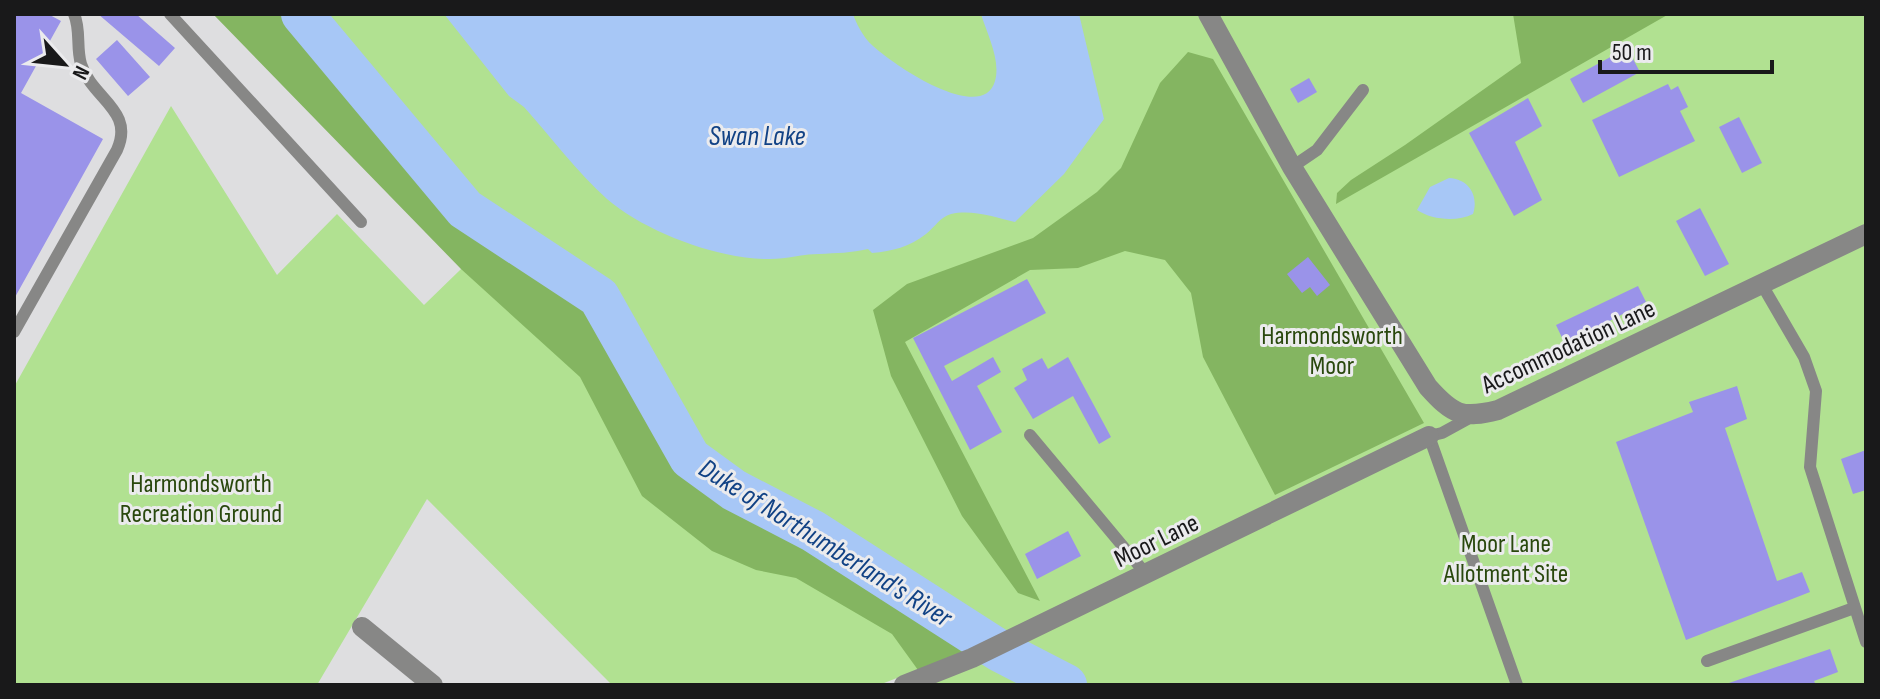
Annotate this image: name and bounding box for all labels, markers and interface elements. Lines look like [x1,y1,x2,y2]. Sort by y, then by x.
north arrow [24,24,104,104]
scale bar [1600,24,1772,74]
text: 50 m [1612,38,1652,67]
text: N [66,61,95,84]
water label: Swan Lake [709,120,805,153]
street label: Accommodation Lane [1476,294,1660,402]
park label: Harmondsworth Moor [1261,321,1403,382]
water label: Duke of Northumberland's River [693,452,959,635]
park label: Harmondsworth Recreation Ground [120,469,282,530]
street label: Moor Lane [1109,508,1204,575]
park label: Moor Lane Allotment Site [1443,529,1568,590]

